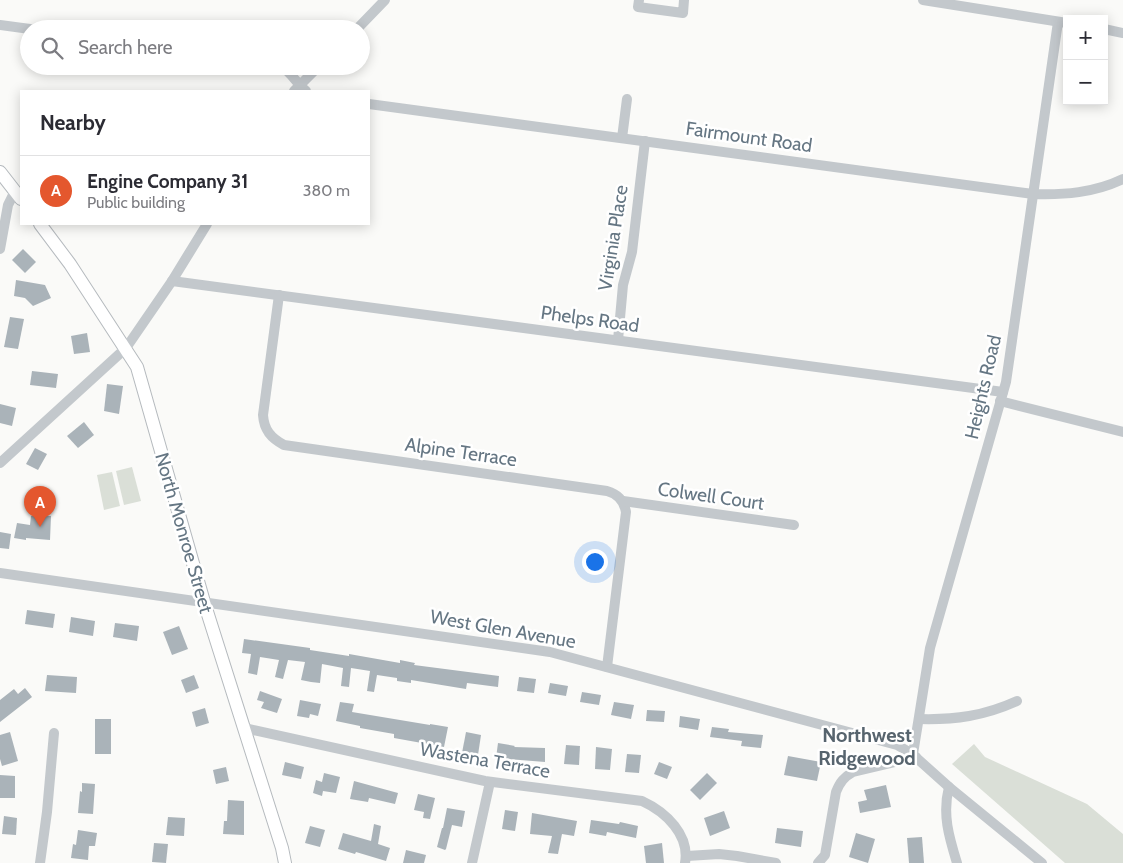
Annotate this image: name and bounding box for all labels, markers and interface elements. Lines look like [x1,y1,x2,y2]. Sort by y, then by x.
map controls [1063,15,1108,105]
button: + [1063,15,1108,60]
search box [20,20,370,75]
icon: search [38,34,66,62]
text: Search here [78,36,172,59]
button: − [1063,60,1108,105]
text: Nearby [40,110,106,135]
street label: Fairmount Road [684,117,814,157]
text: Engine Company 31 [87,170,248,193]
text: A [51,181,61,200]
text: 380 m [303,181,350,200]
street label: Virginia Place [593,183,633,293]
text: Public building [87,193,185,212]
street label: Phelps Road [539,301,641,337]
street label: Heights Road [960,333,1006,441]
street label: Alpine Terrace [404,433,519,471]
street label: North Monroe Street [150,450,218,616]
street label: Colwell Court [656,477,766,515]
pin: A [24,486,56,527]
your location [582,549,608,575]
street label: West Glen Avenue [428,605,578,653]
district label: Northwest Ridgewood [818,723,916,770]
street label: Wastena Terrace [418,737,552,783]

